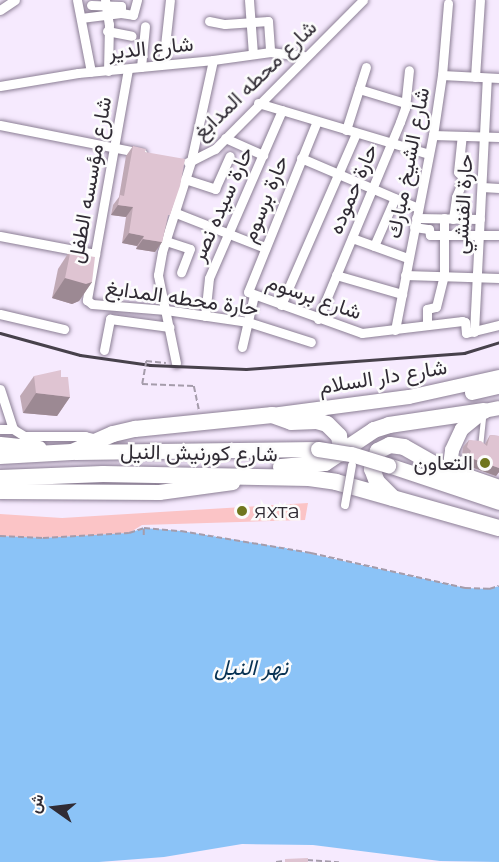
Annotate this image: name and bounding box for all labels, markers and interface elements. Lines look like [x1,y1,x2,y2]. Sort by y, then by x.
street label: شارع محطه المدابغ [188,15,322,145]
street label: شارع الدير [107,31,195,65]
street label: شارع الشيخ مبارك [381,85,435,241]
street label: شارع مؤسسه الطفل [63,95,117,265]
street label: حارة حموده [323,140,383,238]
street label: حارة سيده نصر [185,143,259,265]
street label: حارة برسوم [236,152,294,246]
street label: حارة الفنشي [448,153,478,255]
street label: شارع برسوم [263,269,365,325]
street label: حارة محطه المدابغ [104,275,260,321]
street label: شارع دار السلام [317,354,449,400]
street label: شارع كورنيش النيل [120,439,278,467]
place label: التعاون [413,450,473,476]
marker: التعاون [478,456,492,470]
place label: яхта [254,498,300,524]
marker: яхта [235,504,249,518]
water label: نهر النيل [214,655,288,681]
north arrow [24,778,84,838]
text: ش [25,792,48,815]

